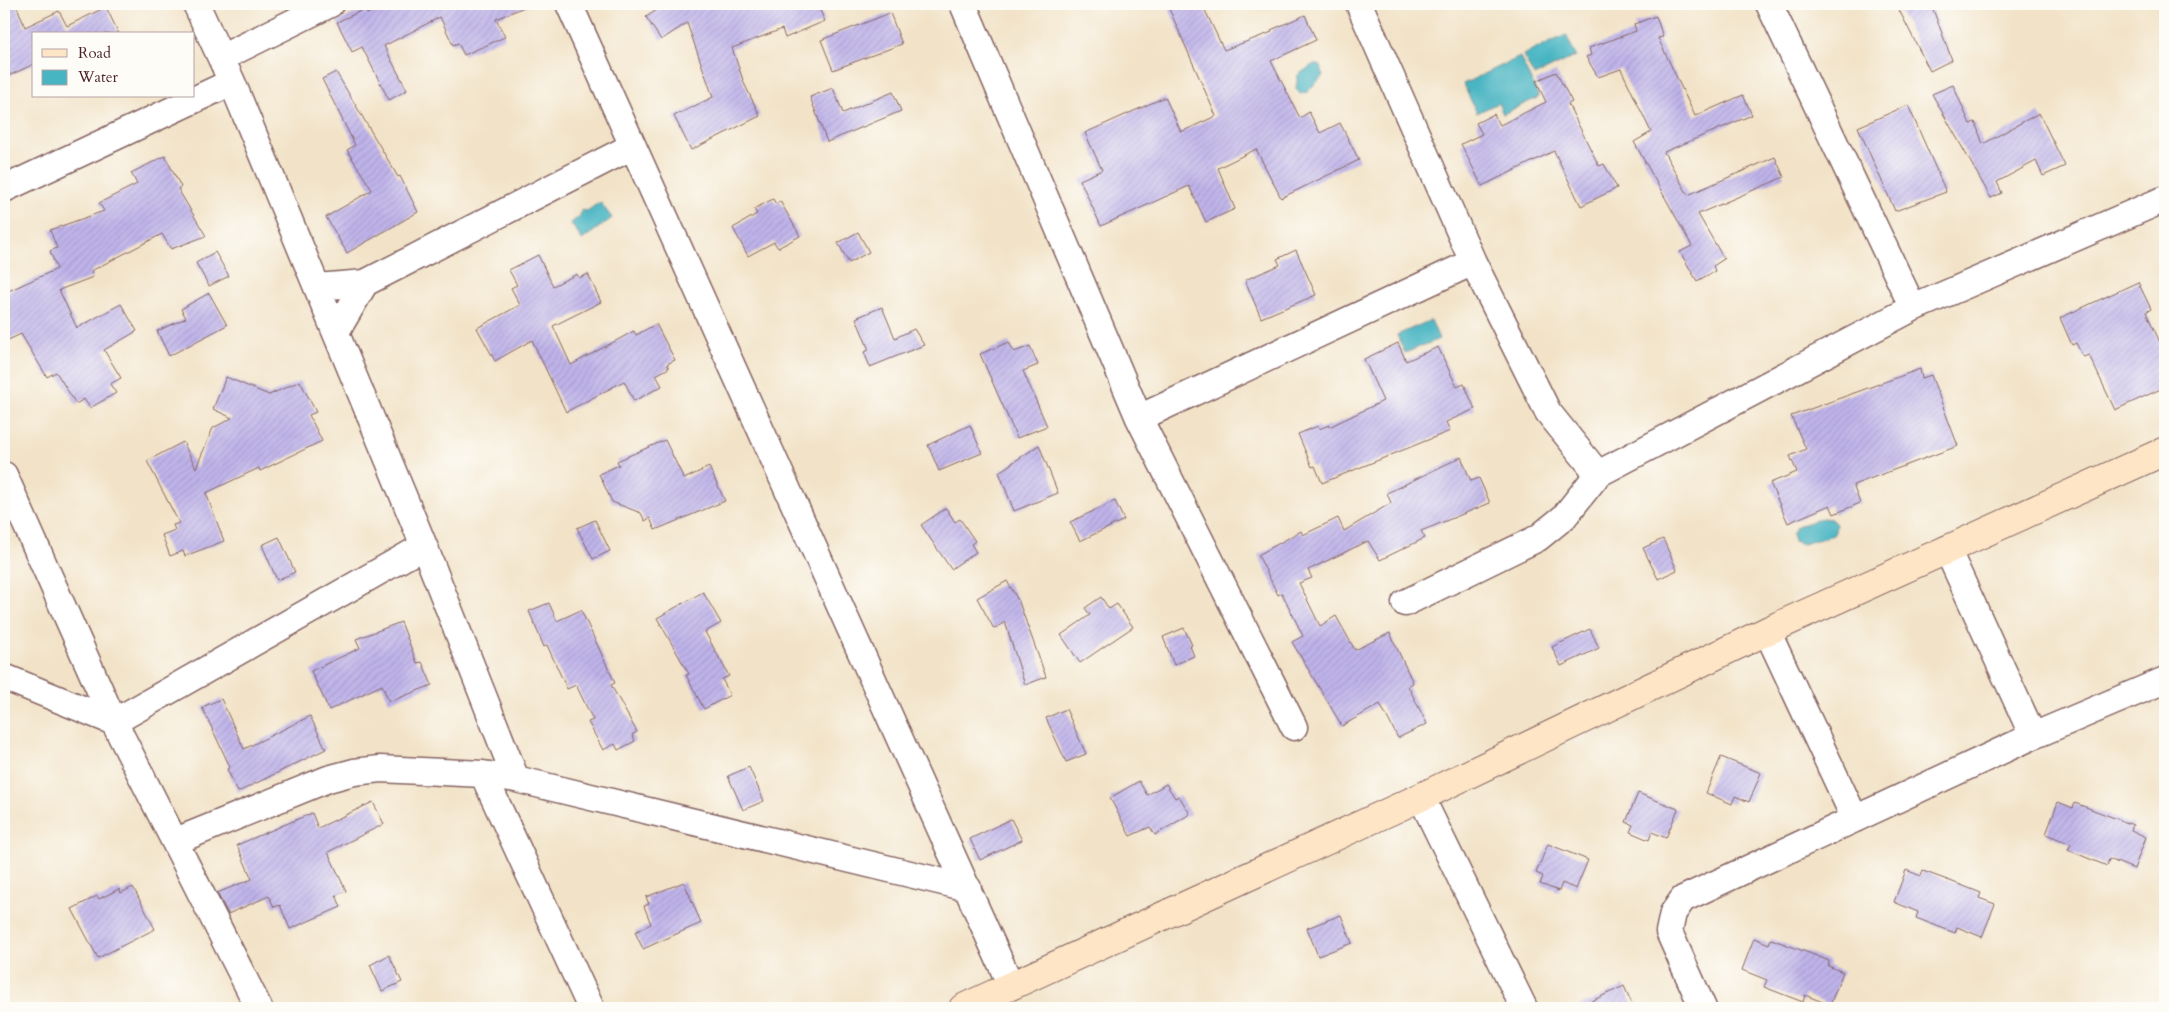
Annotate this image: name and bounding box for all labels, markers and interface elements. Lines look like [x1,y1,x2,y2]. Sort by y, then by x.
legend [32,32,195,98]
text: Road [78,43,111,63]
text: Water [77,67,119,87]

